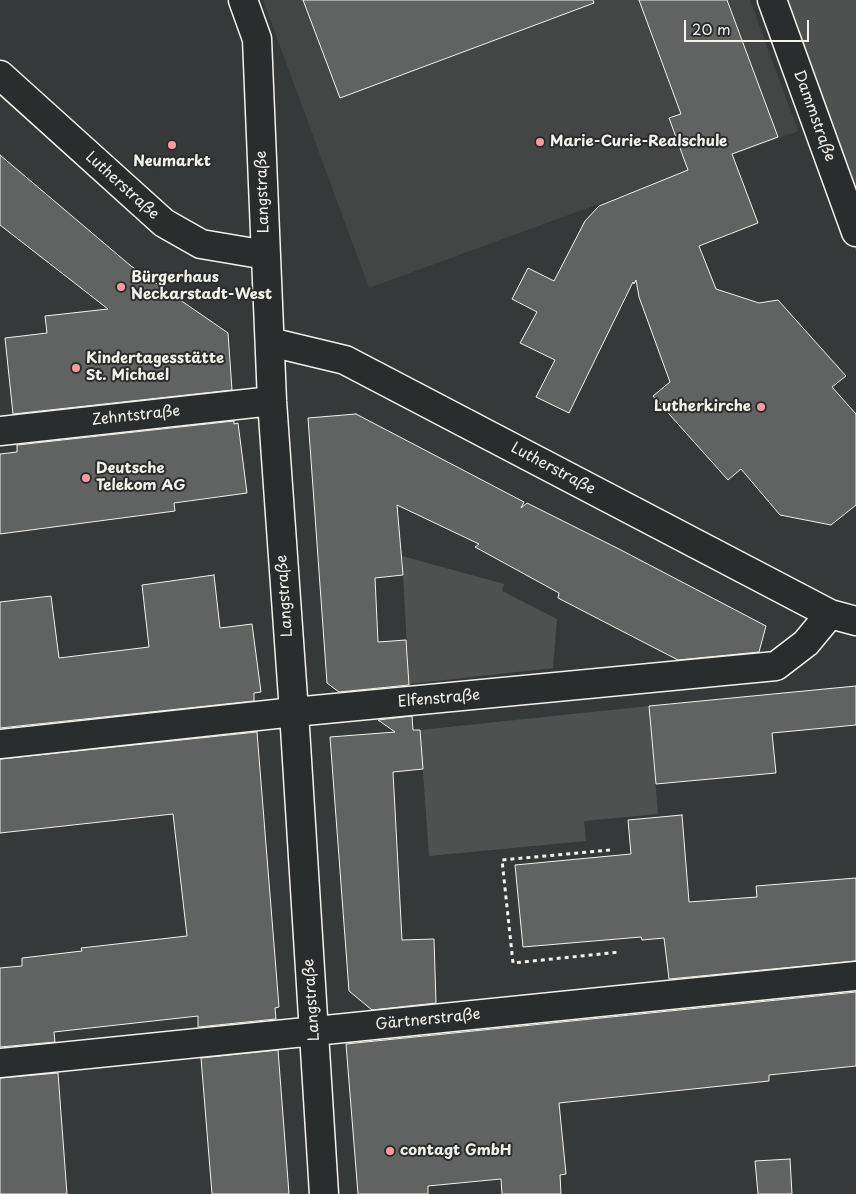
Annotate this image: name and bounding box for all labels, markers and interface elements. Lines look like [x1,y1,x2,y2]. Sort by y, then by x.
scale bar [686,10,811,42]
text: 20 m [692,17,731,40]
street label: Dammstraße [789,68,839,164]
place label: Marie-Curie-Realschule [550,133,727,151]
marker: Marie-Curie-Realschule [534,136,546,148]
marker: Neumarkt [166,139,178,151]
street label: Lutherstraße [81,148,163,224]
street label: Langstraße [253,150,273,234]
place label: Neumarkt [133,153,211,171]
place label: Bürgerhaus Neckarstadt-West [131,269,272,304]
marker: Bürgerhaus Neckarstadt-West [115,281,127,293]
place label: Kindertagesstätte St. Michael [86,350,224,385]
marker: Kindertagesstätte St. Michael [70,362,82,374]
place label: Lutherkirche [654,398,751,416]
marker: Lutherkirche [755,401,767,413]
street label: Zehntstraße [91,402,181,430]
street label: Lutherstraße [508,439,598,499]
place label: Deutsche Telekom AG [96,460,185,495]
marker: Deutsche Telekom AG [80,472,92,484]
street label: Langstraße [273,554,297,638]
street label: Elfenstraße [397,686,481,712]
street label: Langstraße [300,958,324,1042]
street label: Gärtnerstraße [375,1006,481,1034]
place label: contagt GmbH [400,1142,511,1160]
marker: contagt GmbH [384,1145,396,1157]

